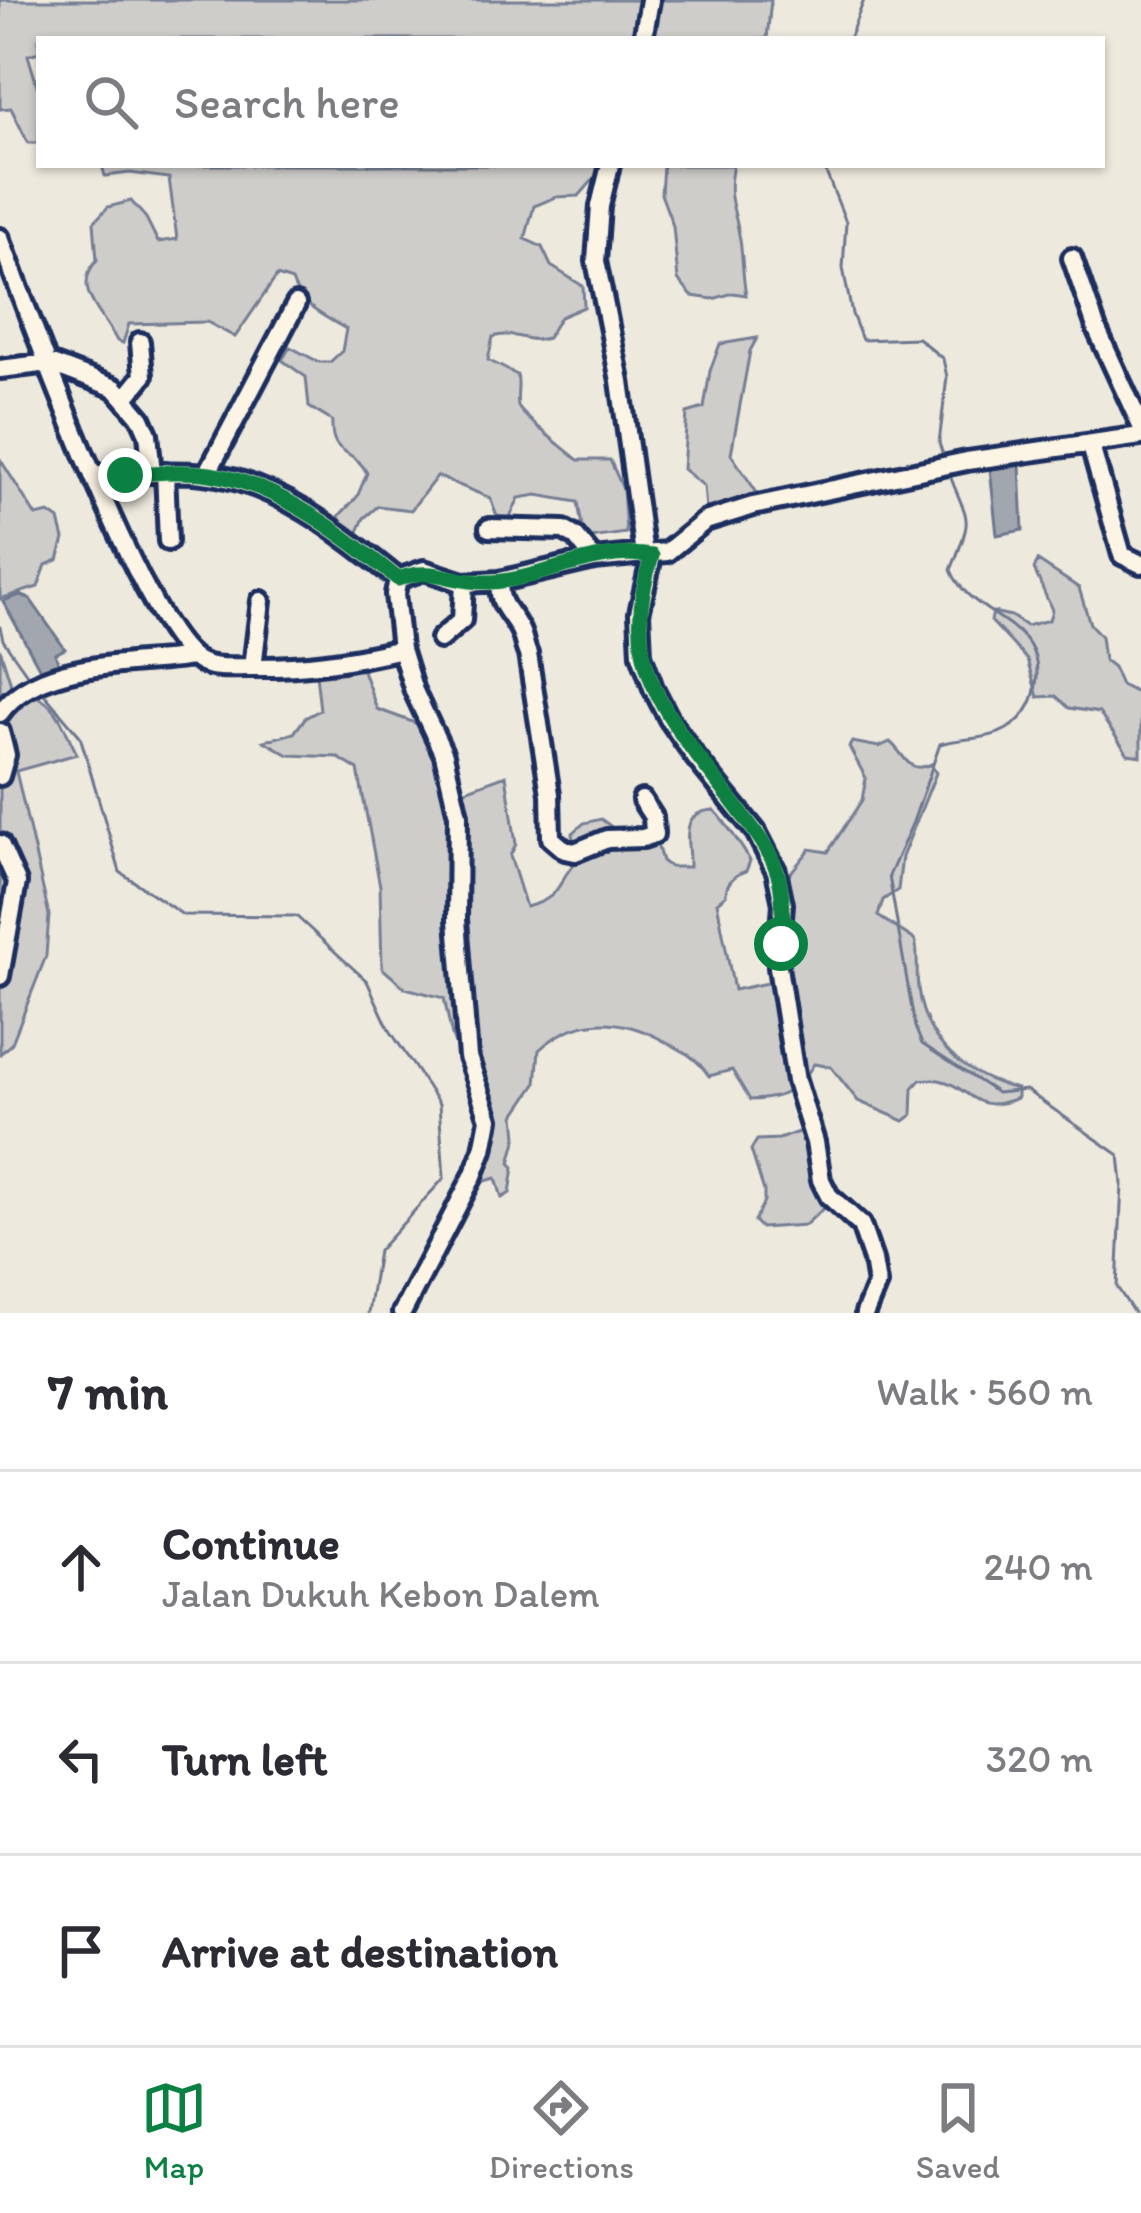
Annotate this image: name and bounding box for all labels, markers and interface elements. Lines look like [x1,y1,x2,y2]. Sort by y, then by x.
search box [36,36,1105,168]
icon: search [78,69,144,135]
text: Search here [174,75,400,129]
route end [98,448,152,502]
route start [754,917,808,971]
text: 7 min [48,1361,168,1422]
text: Walk · 560 m [876,1368,1093,1415]
text: Continue [162,1516,340,1570]
icon: ahead [48,1534,114,1600]
text: 240 m [983,1543,1093,1590]
text: Jalan Dukuh Kebon Dalem [162,1570,600,1617]
icon: left [48,1726,114,1792]
text: Turn left [162,1732,328,1786]
text: 320 m [986,1735,1093,1782]
icon: arrive [48,1918,114,1984]
text: Arrive at destination [162,1924,558,1978]
tab: Map [141,2075,207,2186]
tab: Directions [489,2075,634,2186]
tab: Saved [916,2075,1000,2186]

